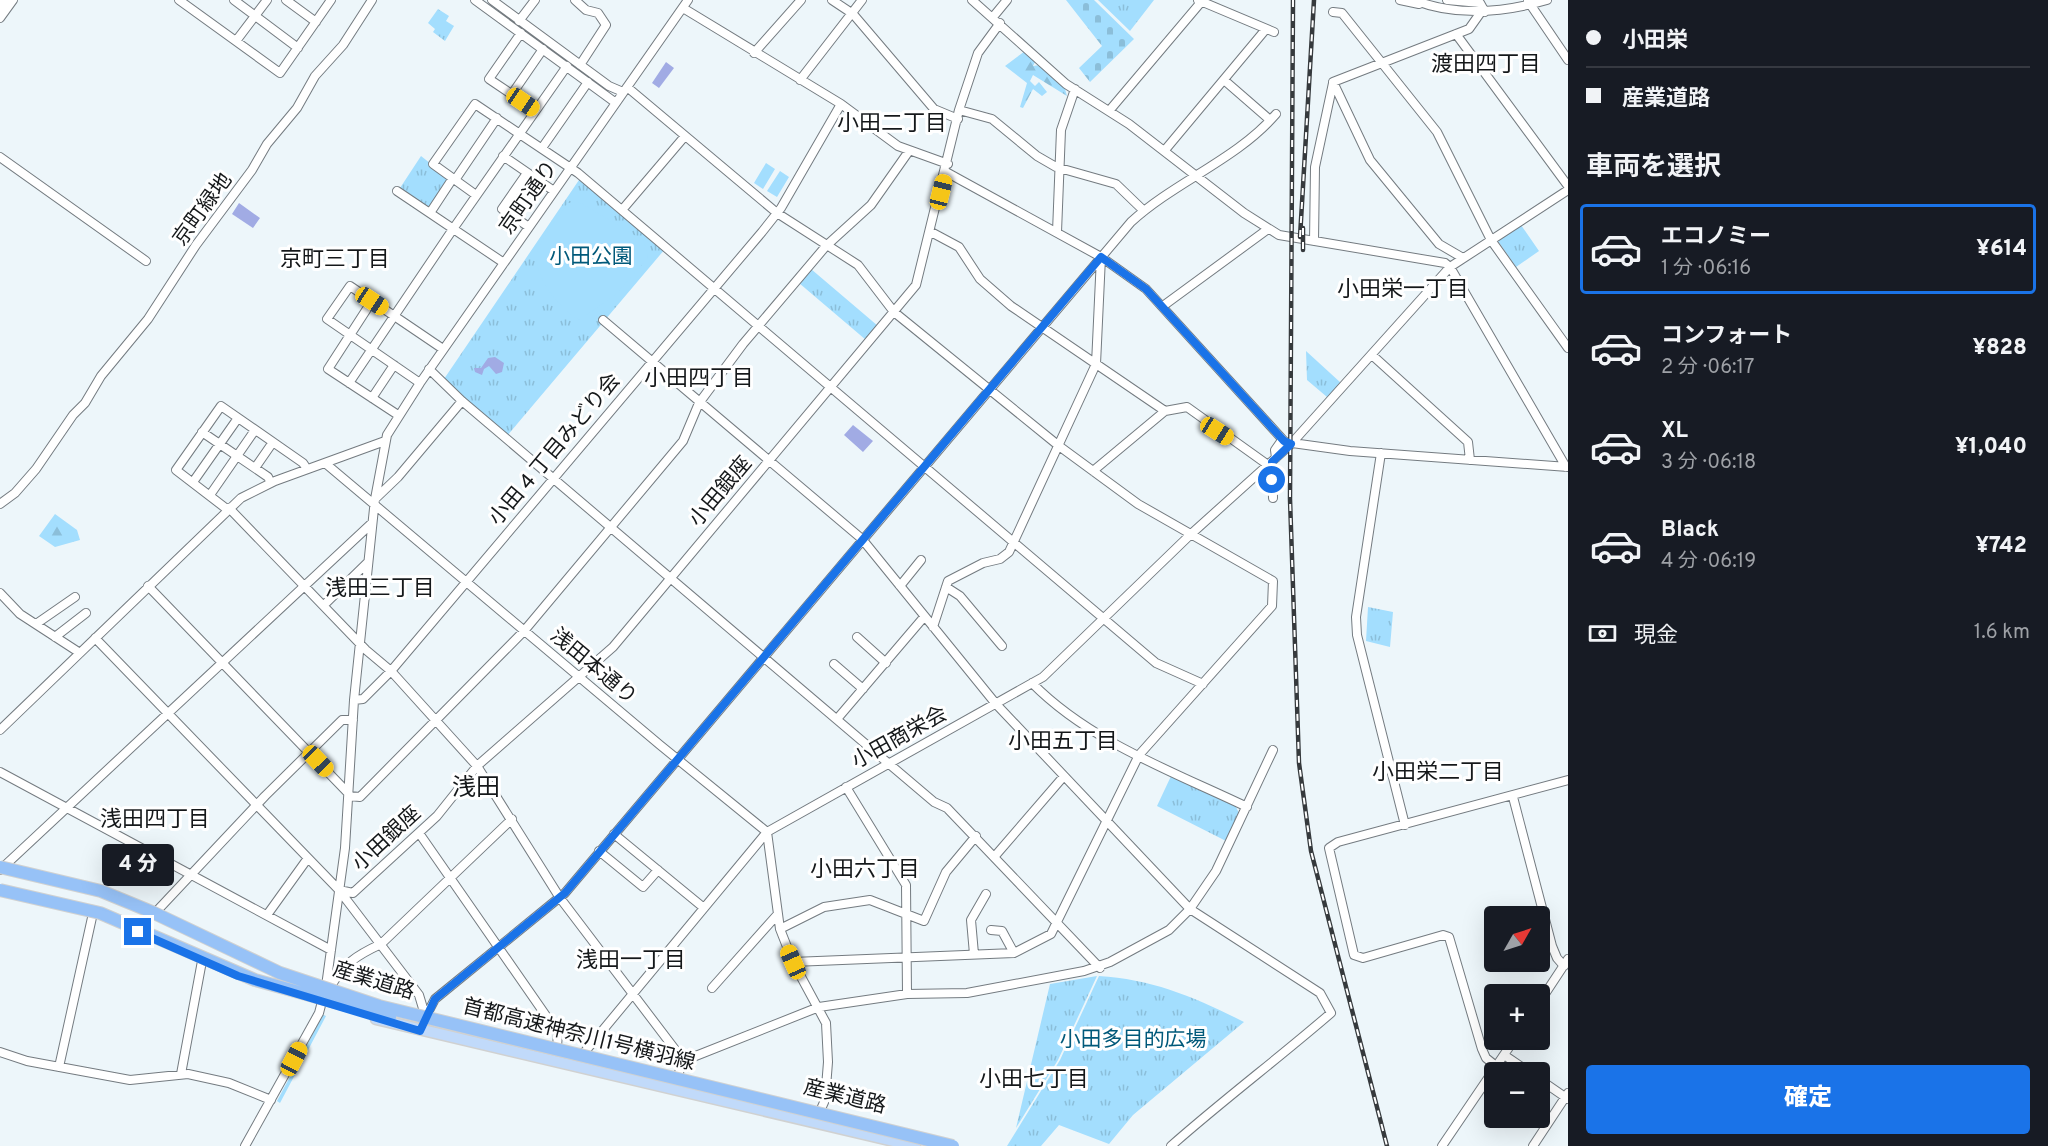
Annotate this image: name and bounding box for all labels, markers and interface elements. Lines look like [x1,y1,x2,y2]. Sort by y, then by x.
text: 小田栄 [1622,28,1688,55]
district label: 渡田四丁目 [1431,52,1541,79]
car [503,84,543,120]
text: 産業道路 [1622,86,1710,113]
district label: 小田二丁目 [837,111,947,138]
text: 車両を選択 [1586,151,1721,185]
street label: 京町通り [494,156,564,240]
street label: 京町緑地 [168,168,239,252]
car [928,172,954,212]
icon: car [1589,222,1643,276]
text: エコノミー [1661,224,1771,251]
text: ¥614 [1976,236,2027,263]
park label: 小田公園 [549,244,633,271]
district label: 京町三丁目 [280,247,390,274]
text: 1 分 · 06:16 [1661,256,1751,282]
district label: 小田栄一丁目 [1337,277,1469,304]
car [352,284,392,318]
icon: car [1589,321,1643,375]
text: コンフォート [1661,323,1792,350]
text: ¥828 [1972,335,2027,362]
text: 2 分 · 06:17 [1661,355,1754,381]
district label: 小田四丁目 [644,366,754,393]
street label: 小田 4 丁目みどり会 [483,368,627,532]
car [1197,414,1237,448]
text: XL [1661,418,1688,445]
icon: car [1589,420,1643,474]
text: ¥1,040 [1955,434,2027,461]
text: 3 分 · 06:18 [1661,450,1756,476]
street label: 小田銀座 [684,451,758,533]
route start [1258,466,1285,493]
text: Black [1661,517,1719,544]
icon: car [1589,519,1643,573]
text: ¥742 [1975,533,2027,560]
text: 4 分 · 06:19 [1661,549,1756,575]
district label: 浅田三丁目 [325,576,435,603]
icon: cash [1586,617,1619,650]
text: 1.6 km [1974,620,2030,646]
street label: 浅田本通り [544,623,642,711]
text: 現金 [1634,623,1678,650]
street label: 小田商栄会 [847,701,952,776]
district label: 小田五丁目 [1008,729,1118,756]
car [299,742,337,780]
district label: 小田栄二丁目 [1372,760,1504,787]
district label: 浅田 [452,774,500,804]
street label: 小田銀座 [347,801,427,878]
district label: 浅田四丁目 [100,807,210,834]
callout: 4 分 [102,845,174,887]
text: 4 分 [119,852,157,878]
district label: 小田六丁目 [810,857,920,884]
north arrow [1484,906,1550,972]
map controls [1484,906,1550,1128]
route end [124,918,151,945]
car [777,942,809,982]
district label: 浅田一丁目 [576,948,686,975]
street label: 産業道路 [329,956,418,1007]
button: + [1484,984,1550,1050]
street label: 首都高速神奈川1号横羽線 [459,993,698,1077]
park label: 小田多目的広場 [1060,1027,1207,1054]
car [278,1039,310,1079]
button: − [1484,1062,1550,1128]
button: 確定 [1586,1065,2030,1134]
district label: 小田七丁目 [979,1067,1089,1094]
street label: 産業道路 [801,1074,889,1121]

